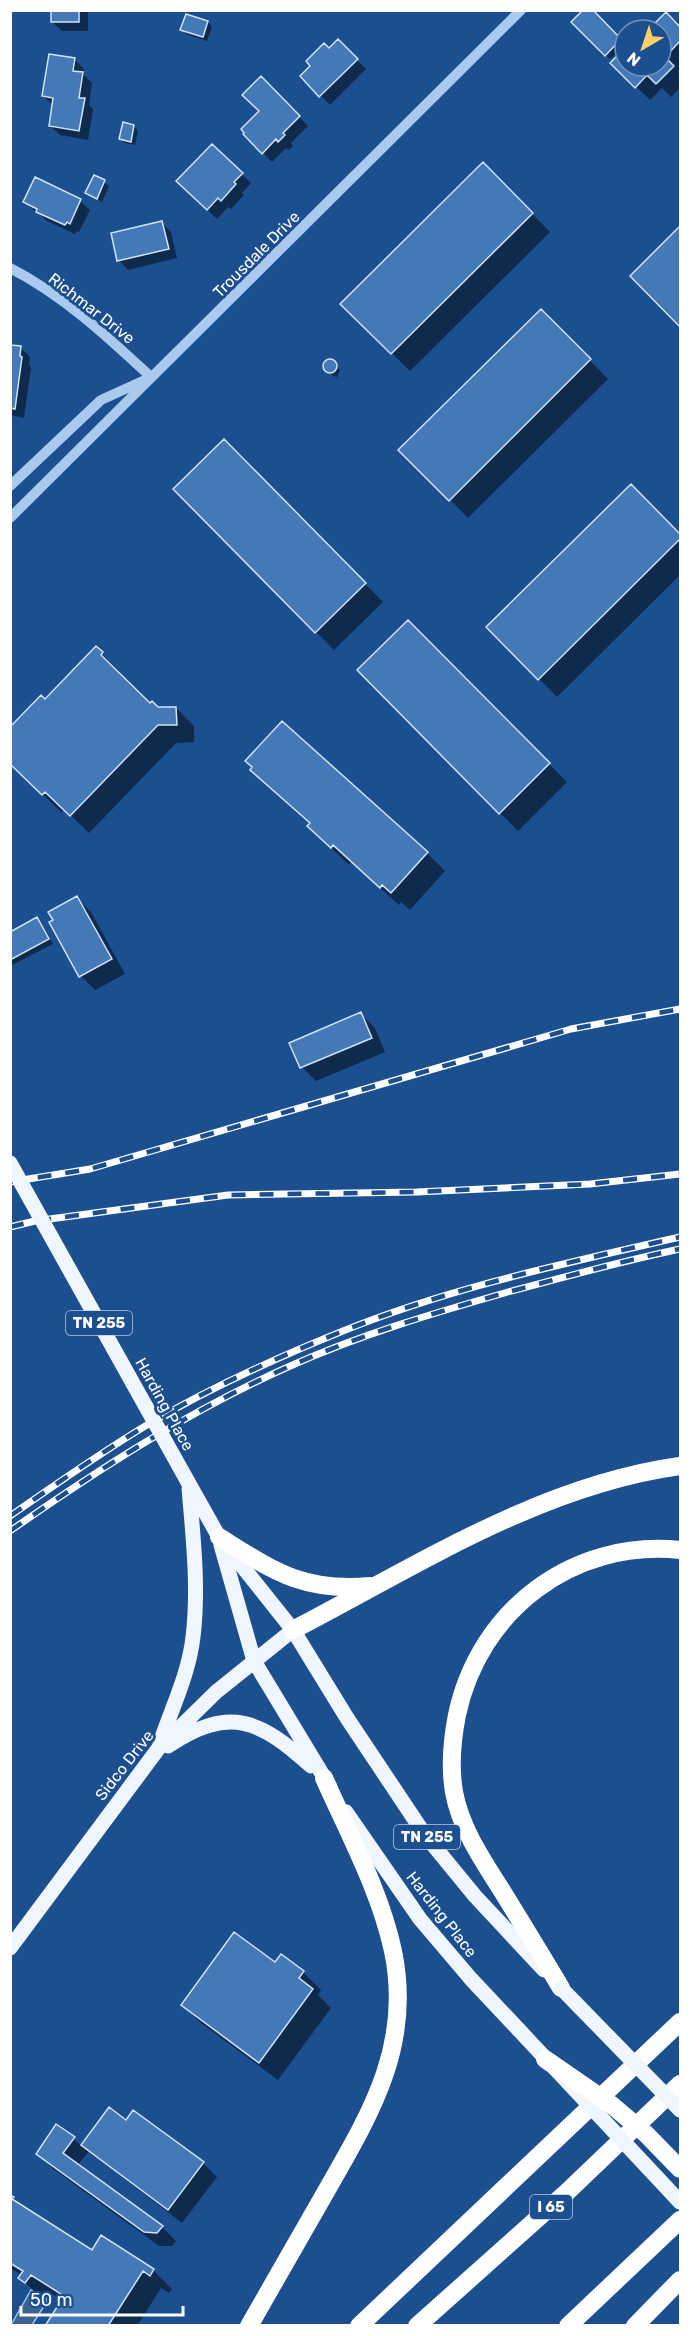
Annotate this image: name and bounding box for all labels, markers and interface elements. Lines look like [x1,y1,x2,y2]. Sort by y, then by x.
north arrow [613,18,673,78]
text: N [623,48,644,70]
street label: Trousdale Drive [209,207,304,302]
street label: Richmar Drive [45,269,139,348]
road number: TN 255 [66,1311,132,1335]
street label: Harding Place [131,1354,198,1454]
street label: Sidco Drive [91,1726,158,1804]
road number: TN 255 [394,1825,460,1849]
street label: Harding Place [402,1868,481,1961]
road number: I 65 [530,2195,572,2219]
scale bar [21,2279,183,2317]
text: 50 m [30,2289,73,2311]

